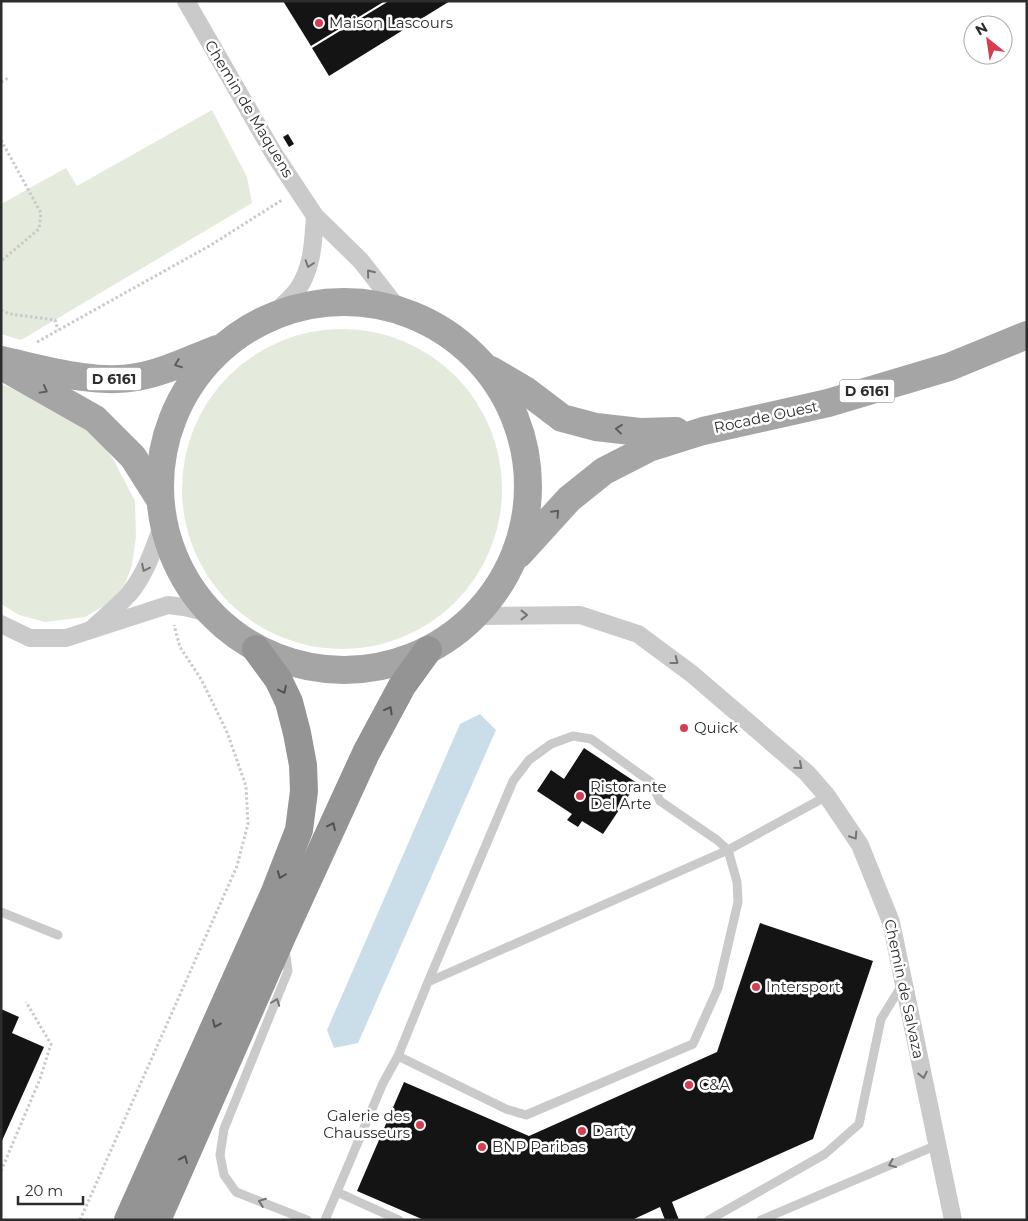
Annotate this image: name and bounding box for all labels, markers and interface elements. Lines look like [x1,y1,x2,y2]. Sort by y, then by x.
place label: Maison Lascours [329,13,453,32]
north arrow [963,15,1013,65]
marker: Maison Lascours [313,17,325,29]
text: N [972,18,991,39]
street label: Chemin de Maquens [201,37,298,181]
one-way arrow [305,259,315,268]
one-way arrow [367,269,376,279]
one-way arrow [174,359,182,369]
road number: D 6161 [86,368,142,390]
road number: D 6161 [840,380,894,402]
one-way arrow [38,383,47,393]
street label: Rocade Ouest [712,396,820,437]
one-way arrow [615,424,623,435]
one-way arrow [550,510,559,519]
one-way arrow [141,563,151,572]
one-way arrow [520,610,528,620]
one-way arrow [669,655,679,664]
one-way arrow [277,685,288,694]
one-way arrow [383,706,393,715]
place label: Quick [694,718,738,737]
marker: Quick [678,722,690,734]
one-way arrow [793,760,802,769]
place label: Ristorante Del Arte [590,777,667,813]
marker: Ristorante Del Arte [574,790,586,802]
one-way arrow [326,822,336,831]
one-way arrow [848,831,857,840]
one-way arrow [277,871,287,879]
street label: Chemin de Salvaza [880,917,929,1060]
place label: Intersport [766,977,841,996]
marker: Intersport [750,981,762,993]
one-way arrow [270,998,280,1007]
one-way arrow [211,1019,222,1028]
one-way arrow [917,1071,928,1079]
place label: C&A [699,1075,731,1094]
marker: C&A [683,1079,695,1091]
place label: Galerie des Chausseurs [323,1106,410,1142]
marker: Galerie des Chausseurs [414,1119,426,1131]
place label: Darty [592,1121,634,1140]
marker: Darty [576,1125,588,1137]
place label: BNP Paribas [492,1137,586,1156]
marker: BNP Paribas [476,1141,488,1153]
one-way arrow [177,1155,188,1164]
one-way arrow [888,1157,897,1168]
scale bar [18,1174,82,1206]
text: 20 m [25,1181,63,1200]
one-way arrow [258,1198,267,1208]

